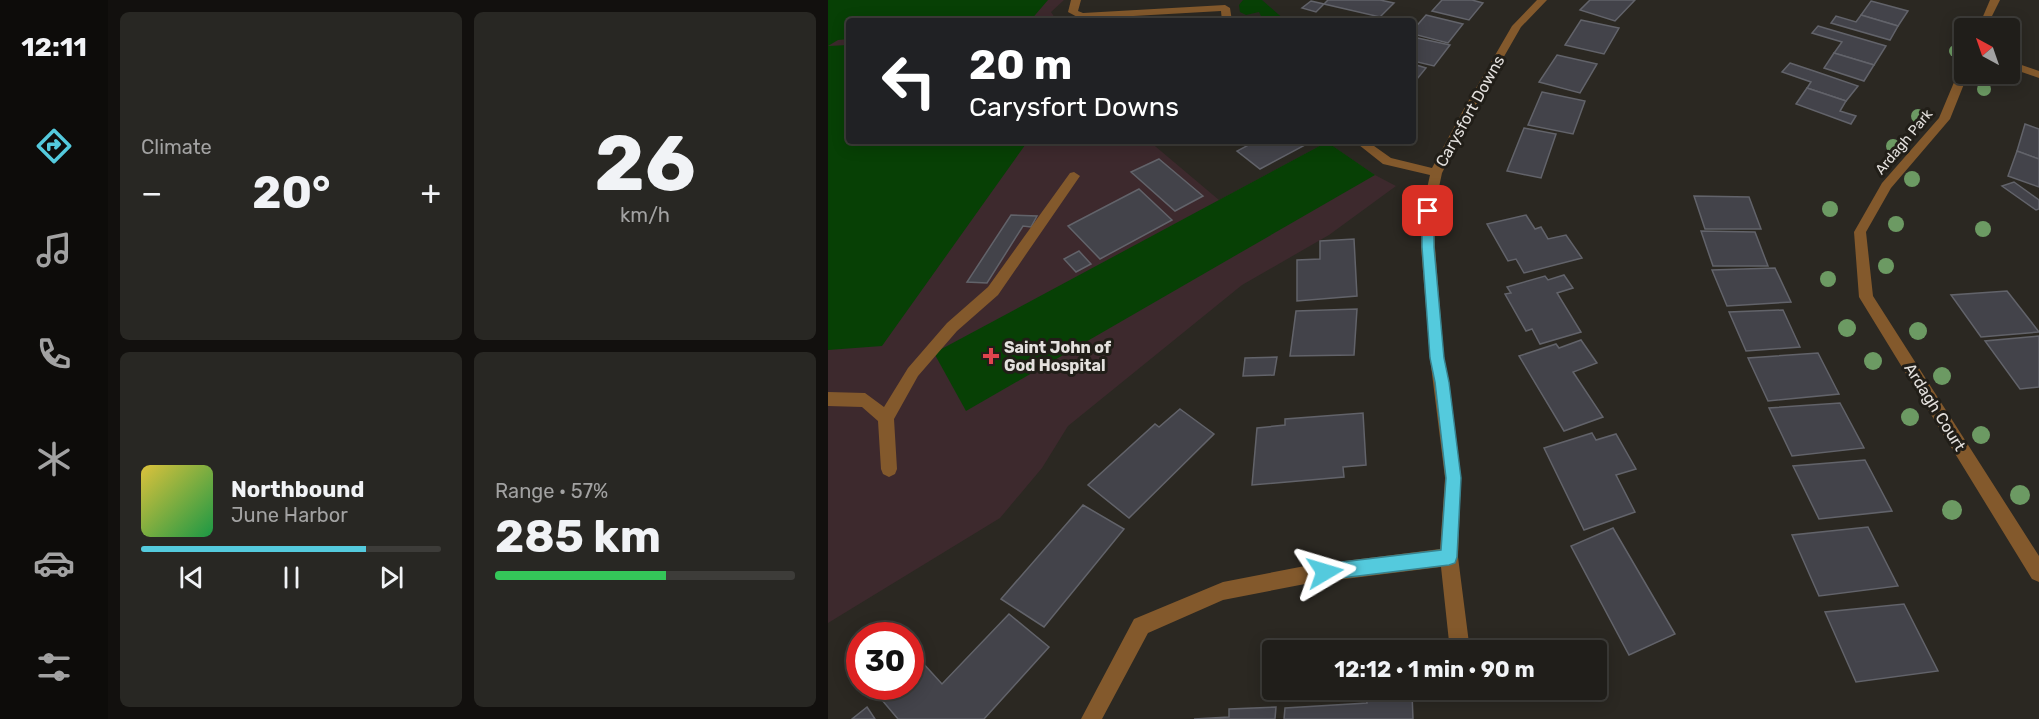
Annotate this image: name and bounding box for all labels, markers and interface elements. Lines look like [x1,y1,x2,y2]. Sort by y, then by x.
north arrow [1954,18,2020,84]
map controls [1954,18,2020,84]
text: 12:11 [21,31,87,63]
text: 20 m [969,40,1072,90]
icon: left [870,42,948,120]
street label: Carysfort Downs [1432,52,1508,170]
text: Carysfort Downs [969,91,1179,123]
street label: Ardagh Park [1872,105,1937,178]
text: 26 [594,117,696,210]
icon: directions [33,125,75,167]
text: Climate [141,135,212,159]
text: 20° [252,166,331,219]
text: − [141,173,162,212]
text: + [420,173,441,212]
pin [1402,185,1453,236]
icon: arrive [1411,194,1444,227]
text: km/h [620,203,670,227]
icon: music [33,229,75,271]
icon: phone [33,333,75,375]
place label: Saint John of God Hospital [1004,338,1112,375]
marker: Saint John of God Hospital [982,347,1000,365]
street label: Ardagh Court [1900,360,1970,454]
icon: climate [33,438,75,480]
text: Northbound [231,476,364,503]
text: Range · 57% [495,479,608,503]
text: June Harbor [231,503,348,527]
text: 285 km [495,510,661,563]
position arrow [1293,540,1357,604]
icon: car [33,542,75,584]
icon: previous [175,561,208,594]
icon: pause [275,561,308,594]
icon: next [375,561,408,594]
speed limit sign: 30 [846,622,924,700]
icon: filters [33,646,75,688]
text: 12:12 · 1 min · 90 m [1334,656,1535,683]

